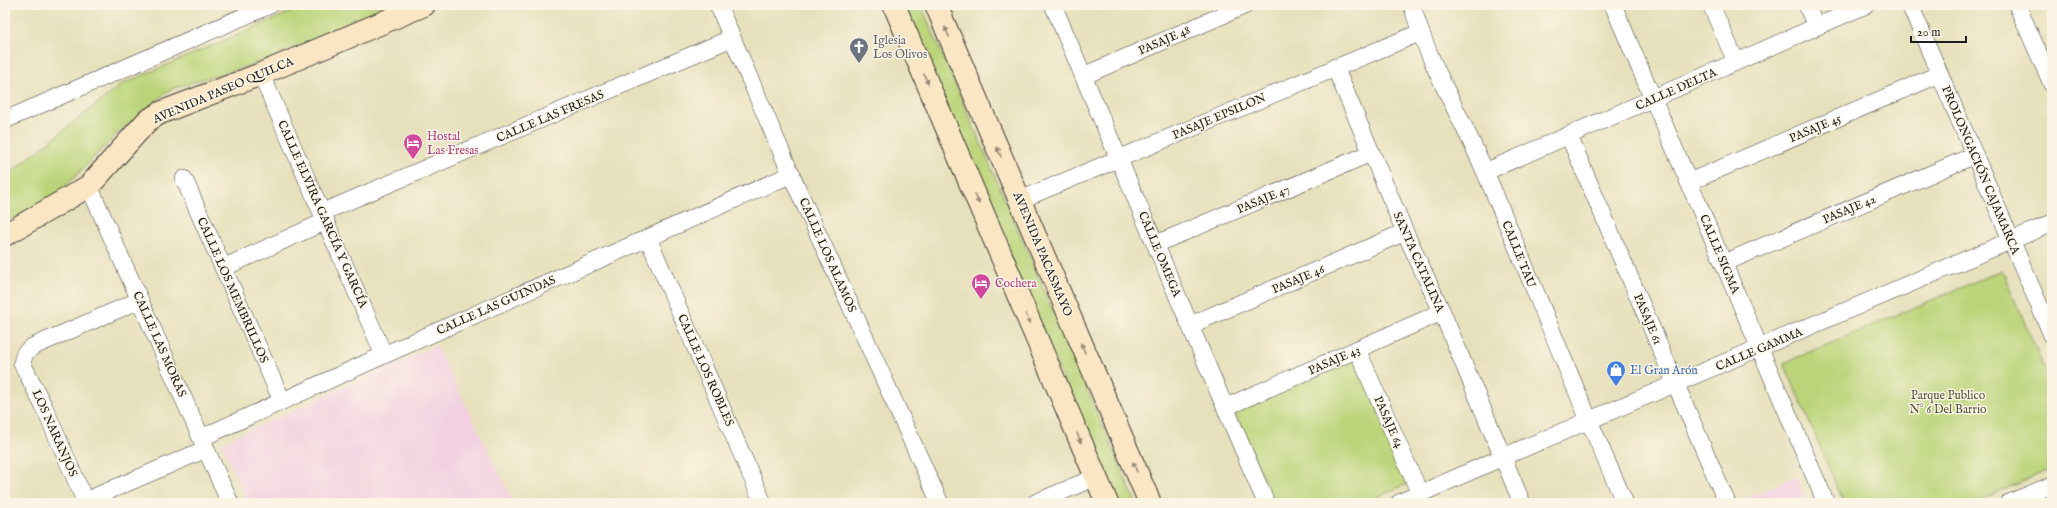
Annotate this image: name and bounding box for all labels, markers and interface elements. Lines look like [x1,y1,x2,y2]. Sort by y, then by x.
scale bar [1911,18,1966,44]
street label: PASAJE 48 [1136,22,1193,59]
text: 20 m [1917,25,1940,40]
one-way arrow [944,26,950,38]
place label: Iglesia Los Olivos [873,33,927,62]
church icon: Iglesia Los Olivos [848,36,870,64]
street label: AVENIDA PASEO QUILCA [150,54,297,127]
street label: CALLE DELTA [1633,65,1720,114]
one-way arrow [924,74,930,86]
street label: PROLONGACIÓN CAJAMARCA [1937,83,2024,258]
street label: CALLE LAS FRESAS [494,87,606,146]
street label: PASAJE EPSILON [1170,90,1269,144]
street label: PASAJE 45 [1787,111,1844,147]
street label: CALLE ELVIRA GARCÍA Y GARCÍA [274,118,372,311]
place label: Hostal Las Fresas [427,129,479,158]
hotel icon: Hostal Las Fresas [402,132,424,160]
one-way arrow [996,146,1002,157]
street label: PASAJE 47 [1235,182,1292,218]
street label: AVENIDA PACASMAYO [1009,189,1076,319]
street label: PASAJE 42 [1820,191,1879,228]
one-way arrow [975,193,981,205]
street label: CALLE LOS ALAMOS [795,196,860,315]
street label: CALLE OMEGA [1135,209,1185,300]
street label: SANTA CATALINA [1390,210,1448,316]
street label: CALLE SIGMA [1696,212,1743,297]
street label: CALLE LOS MEMBRILLOS [194,215,272,365]
street label: CALLE TAU [1498,219,1539,291]
street label: PASAJE 46 [1270,261,1328,298]
street label: CALLE LAS GUINDAS [434,272,558,339]
hotel icon: Cochera [970,272,992,300]
place label: Cochera [995,276,1037,291]
street label: CALLE LAS MORAS [129,289,190,399]
street label: PASAJE 61 [1629,291,1665,347]
street label: CALLE LOS ROBLES [674,312,737,429]
one-way arrow [1025,313,1031,324]
street label: CALLE GAMMA [1714,324,1806,375]
one-way arrow [1080,342,1086,353]
street label: PASAJE 43 [1306,342,1363,379]
shop icon: El Gran Arón [1605,359,1627,387]
place label: El Gran Arón [1630,363,1698,378]
street label: LOS NARANJOS [28,387,80,480]
park label: Parque Publico N° 6 Del Barrio [1909,388,1987,417]
street label: PASAJE 64 [1369,394,1407,451]
one-way arrow [1076,433,1082,444]
one-way arrow [1131,461,1137,473]

